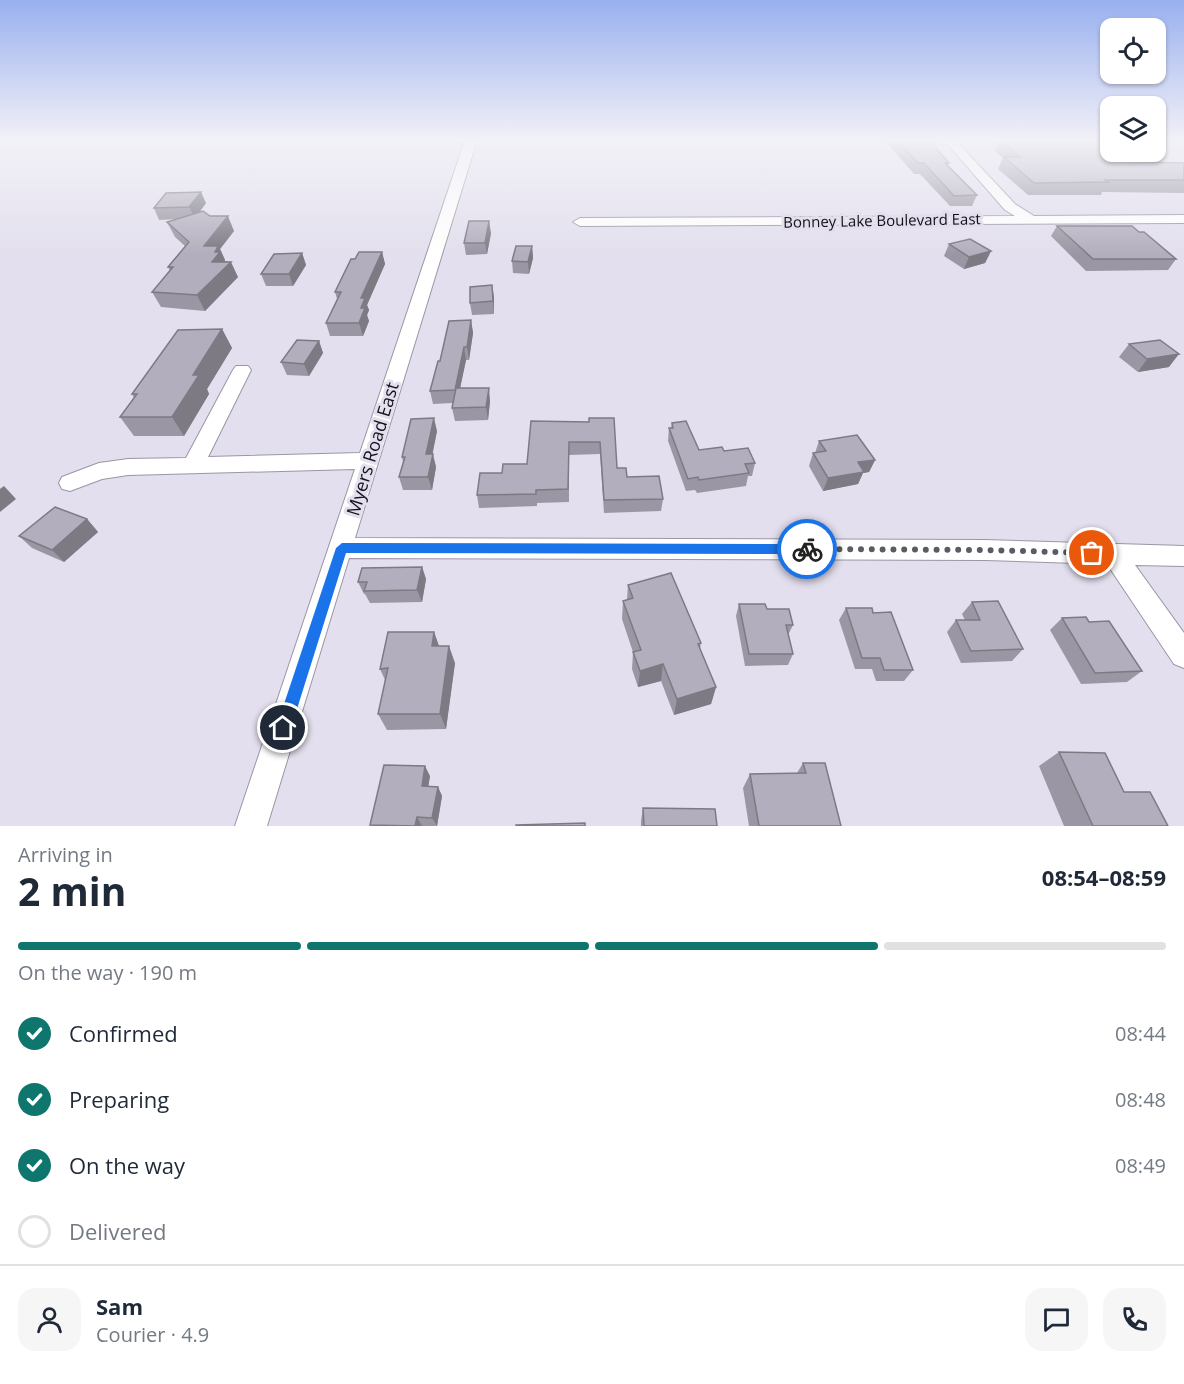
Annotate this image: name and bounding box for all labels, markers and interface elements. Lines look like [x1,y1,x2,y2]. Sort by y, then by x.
map controls [1100,18,1166,162]
button: locate [1100,18,1166,84]
button: layers [1100,96,1166,162]
street label: Bonney Lake Boulevard East [783,208,981,232]
street label: Myers Road East [340,379,404,518]
courier [777,519,837,579]
pin [1066,527,1117,578]
icon: bike [791,533,824,566]
icon: bag [1075,536,1108,569]
pin [257,702,308,753]
icon: home [266,711,299,744]
text: Arriving in [18,841,113,868]
text: 08:54–08:59 [1042,862,1166,892]
text: 2 min [18,864,126,917]
text: On the way · 190 m [18,959,197,986]
icon: check [18,1017,51,1050]
text: Confirmed [69,1018,178,1048]
text: 08:44 [1115,1020,1166,1047]
icon: check [18,1083,51,1116]
text: Preparing [69,1084,169,1114]
text: 08:48 [1115,1086,1166,1113]
icon: check [18,1149,51,1182]
text: On the way [69,1150,185,1180]
text: 08:49 [1115,1152,1166,1179]
text: Delivered [69,1216,167,1246]
button: person [18,1288,81,1351]
button: chat [1025,1288,1088,1351]
button: phone [1103,1288,1166,1351]
text: Sam [96,1291,143,1321]
text: Courier · 4.9 [96,1321,209,1348]

